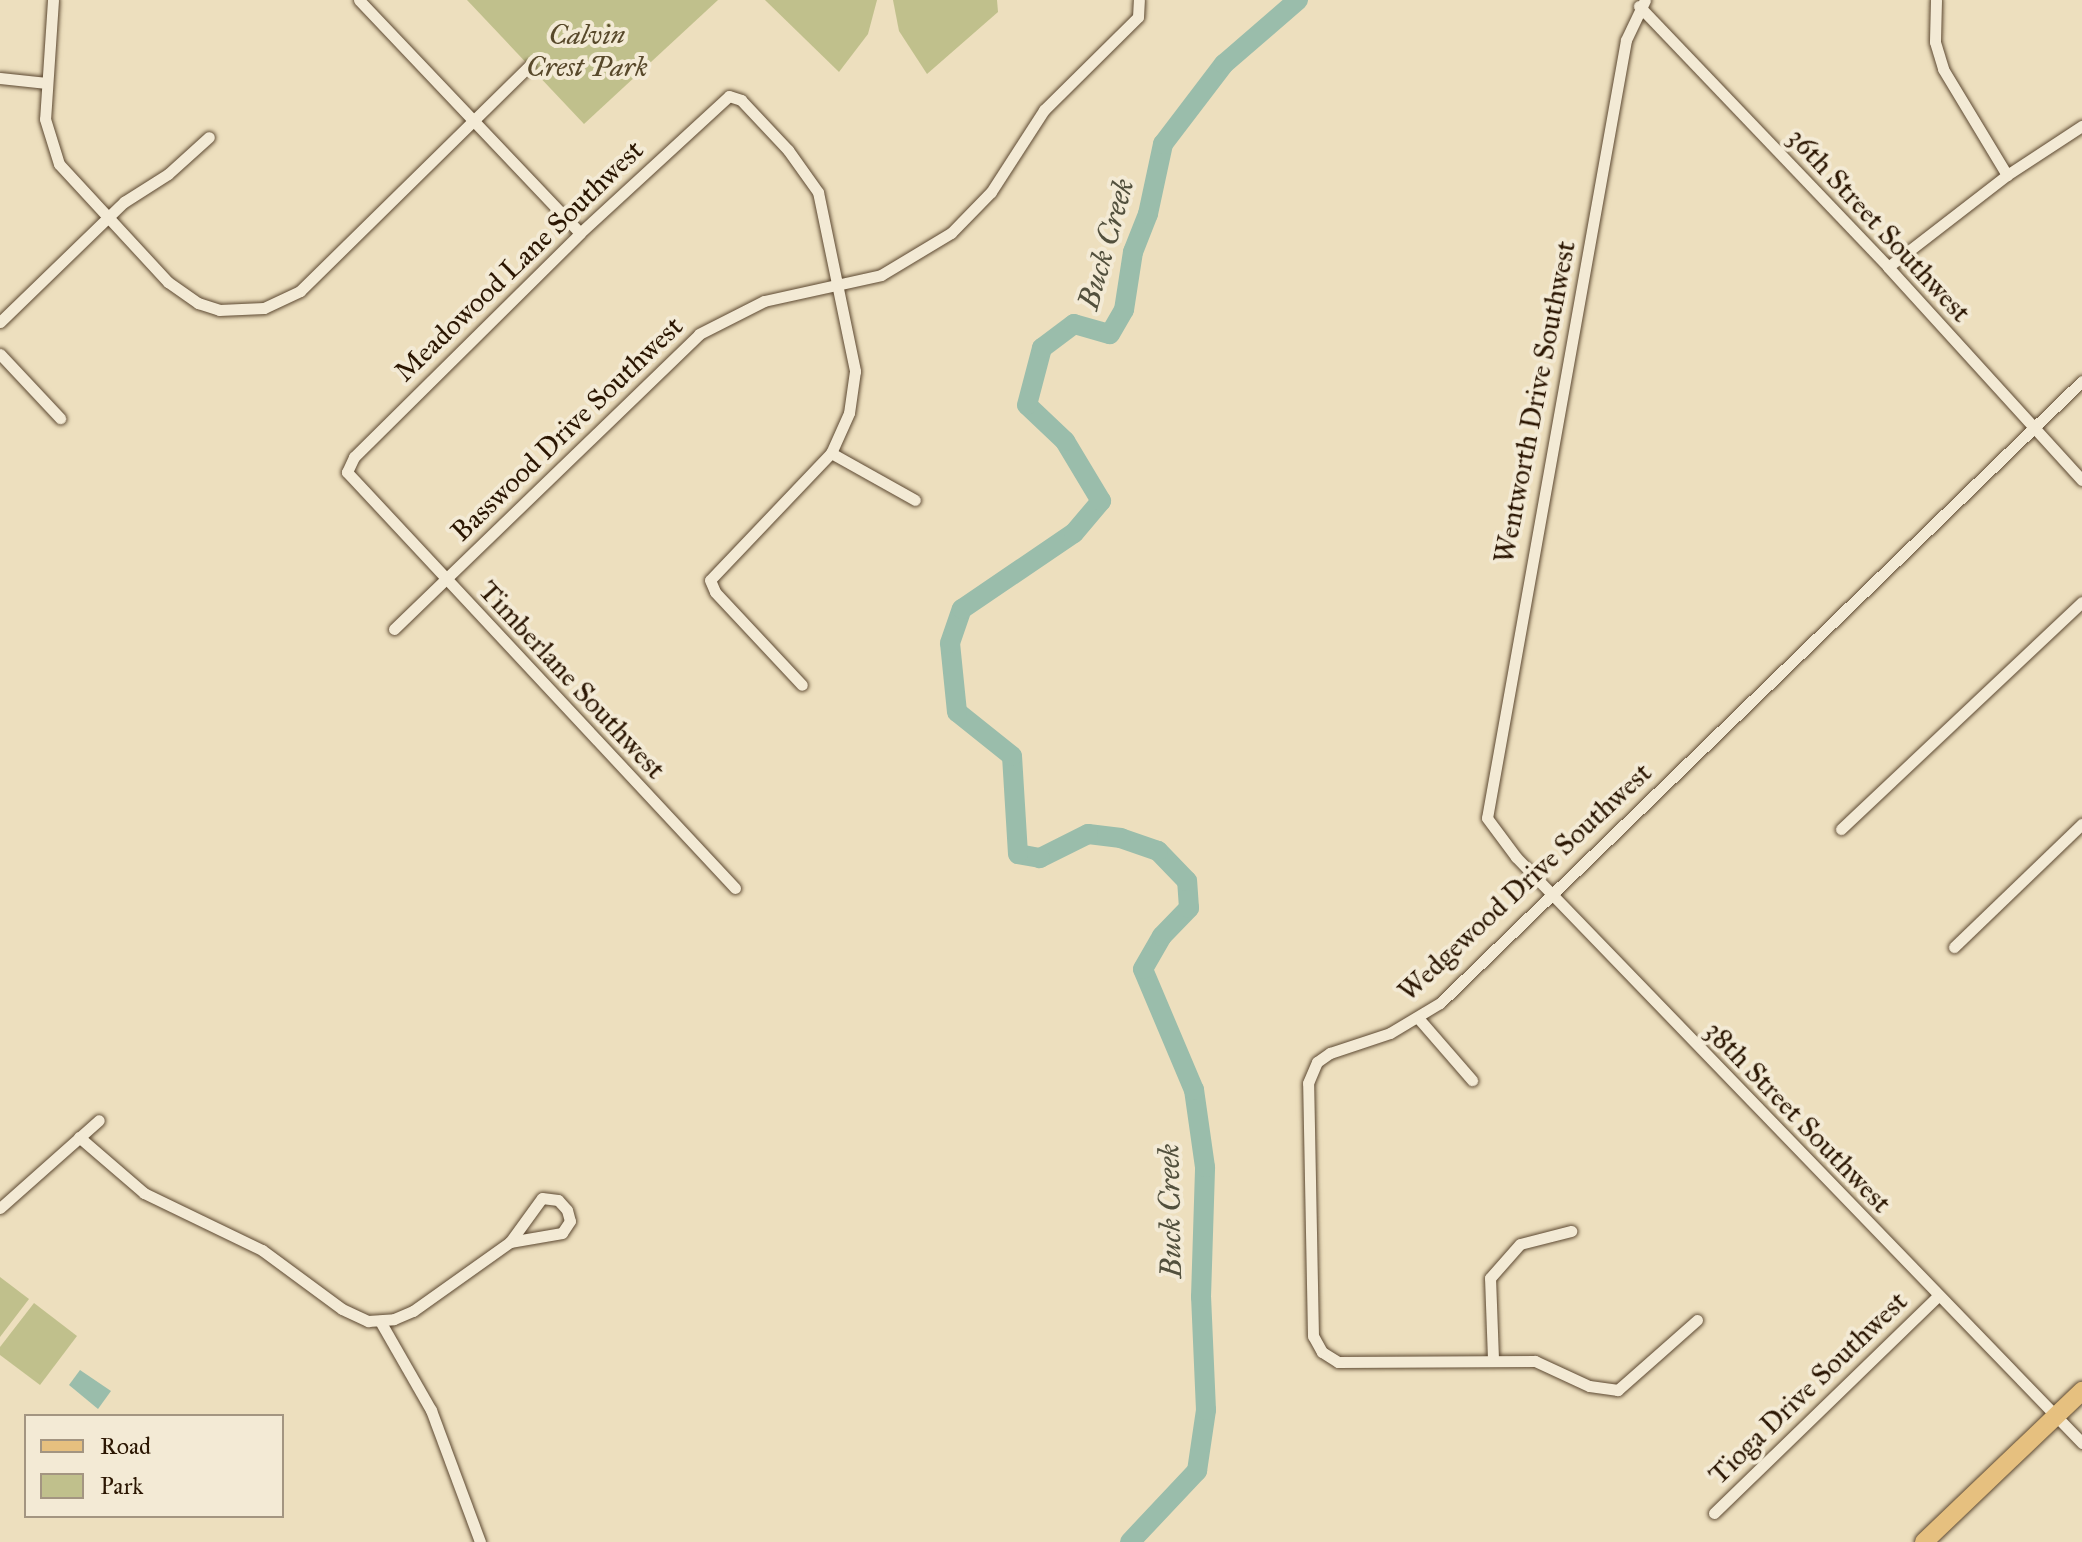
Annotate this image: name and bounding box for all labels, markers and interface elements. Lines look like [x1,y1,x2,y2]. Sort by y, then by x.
park label: Calvin Crest Park [526,18,648,84]
street label: 36th Street Southwest [1780,121,1978,329]
street label: Meadowood Lane Southwest [388,133,650,389]
water label: Buck Creek [1070,174,1142,314]
street label: Wentworth Drive Southwest [1487,238,1583,566]
street label: Basswood Drive Southwest [444,310,690,548]
street label: Timberlane Southwest [472,574,672,786]
street label: Wedgewood Drive Southwest [1391,756,1659,1008]
street label: 38th Street Southwest [1698,1014,1898,1220]
water label: Buck Creek [1151,1143,1189,1279]
street label: Tioga Drive Southwest [1702,1285,1914,1491]
legend [24,1414,284,1518]
text: Road [100,1431,151,1461]
text: Park [100,1471,143,1501]

